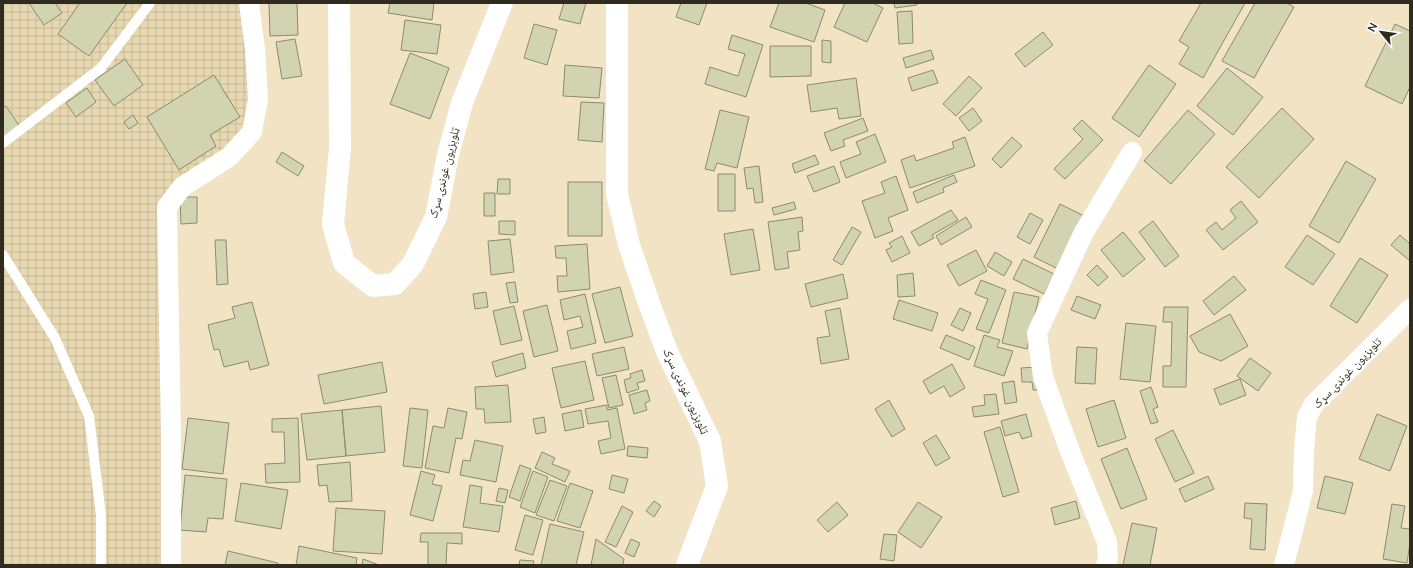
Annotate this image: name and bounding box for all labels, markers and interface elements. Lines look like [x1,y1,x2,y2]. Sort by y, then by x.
north arrow [1361,12,1401,52]
text: N [1364,20,1381,35]
street label: ټلوېزيون غونډۍ سړک [425,125,463,220]
street label: تلوېزيون غونډۍ سړک [1309,334,1385,412]
street label: ټلوېزيون غونډۍ سړک [659,345,713,437]

